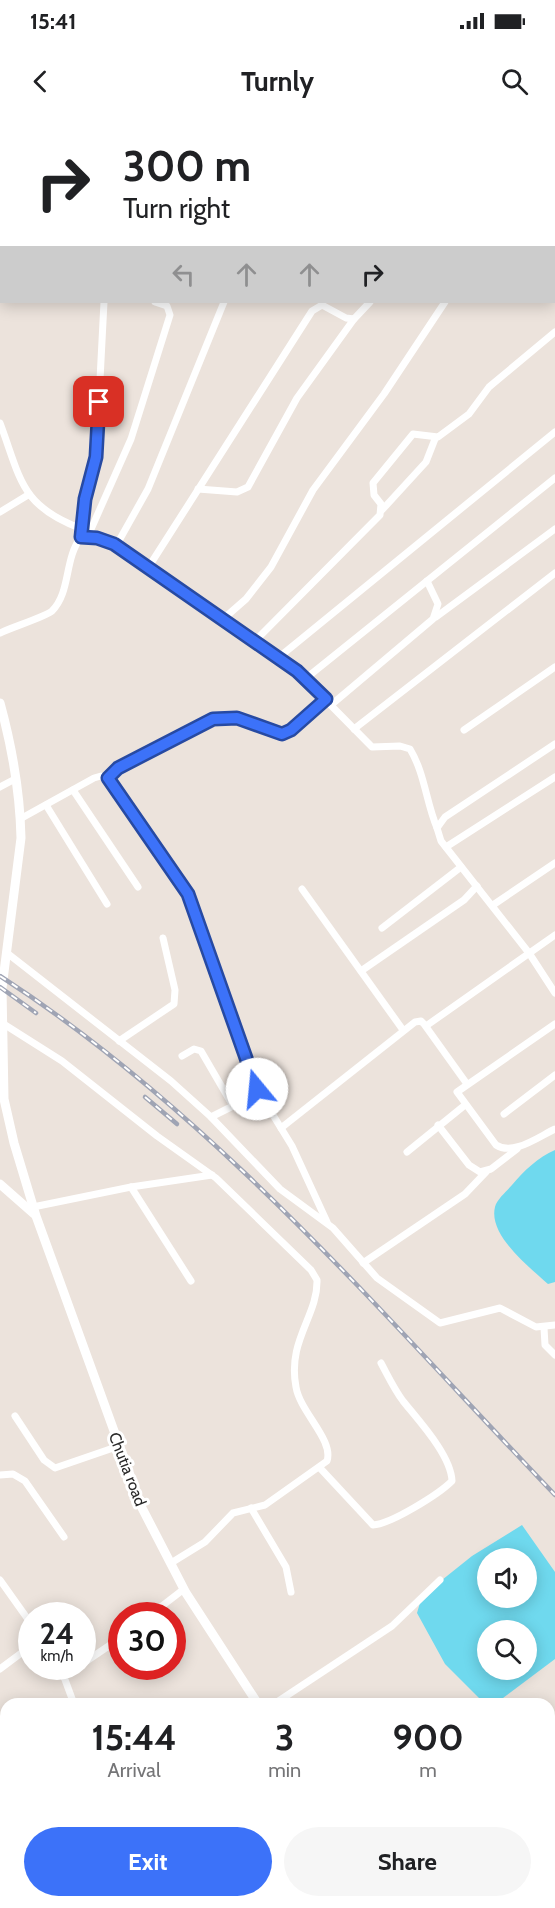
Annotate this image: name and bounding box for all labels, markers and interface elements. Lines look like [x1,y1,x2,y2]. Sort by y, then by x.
text: 15:41 [30,8,76,35]
icon: back [24,65,57,98]
text: Turnly [241,65,314,98]
icon: search [498,65,531,98]
text: 300 m [123,140,251,192]
icon: right [24,144,102,222]
text: Turn right [123,192,230,225]
icon: left [167,258,200,291]
icon: ahead [230,258,263,291]
icon: ahead [293,258,326,291]
icon: right [356,258,389,291]
pin [73,376,124,427]
icon: arrive [82,385,115,418]
position arrow [225,1057,289,1121]
street label: Chutia road [105,1430,150,1509]
map controls [477,1548,537,1680]
button: sound [477,1548,537,1608]
speed limit sign: 30 [108,1602,186,1680]
text: 24 [40,1615,74,1652]
button: search [477,1620,537,1680]
text: km/h [41,1647,73,1665]
text: 15:44 [91,1715,177,1759]
text: 3 [275,1715,294,1759]
text: 900 [393,1715,464,1759]
text: Arrival [107,1758,161,1782]
text: min [268,1758,301,1782]
text: m [419,1758,437,1782]
button: Exit [24,1827,272,1896]
button: Share [284,1827,531,1896]

